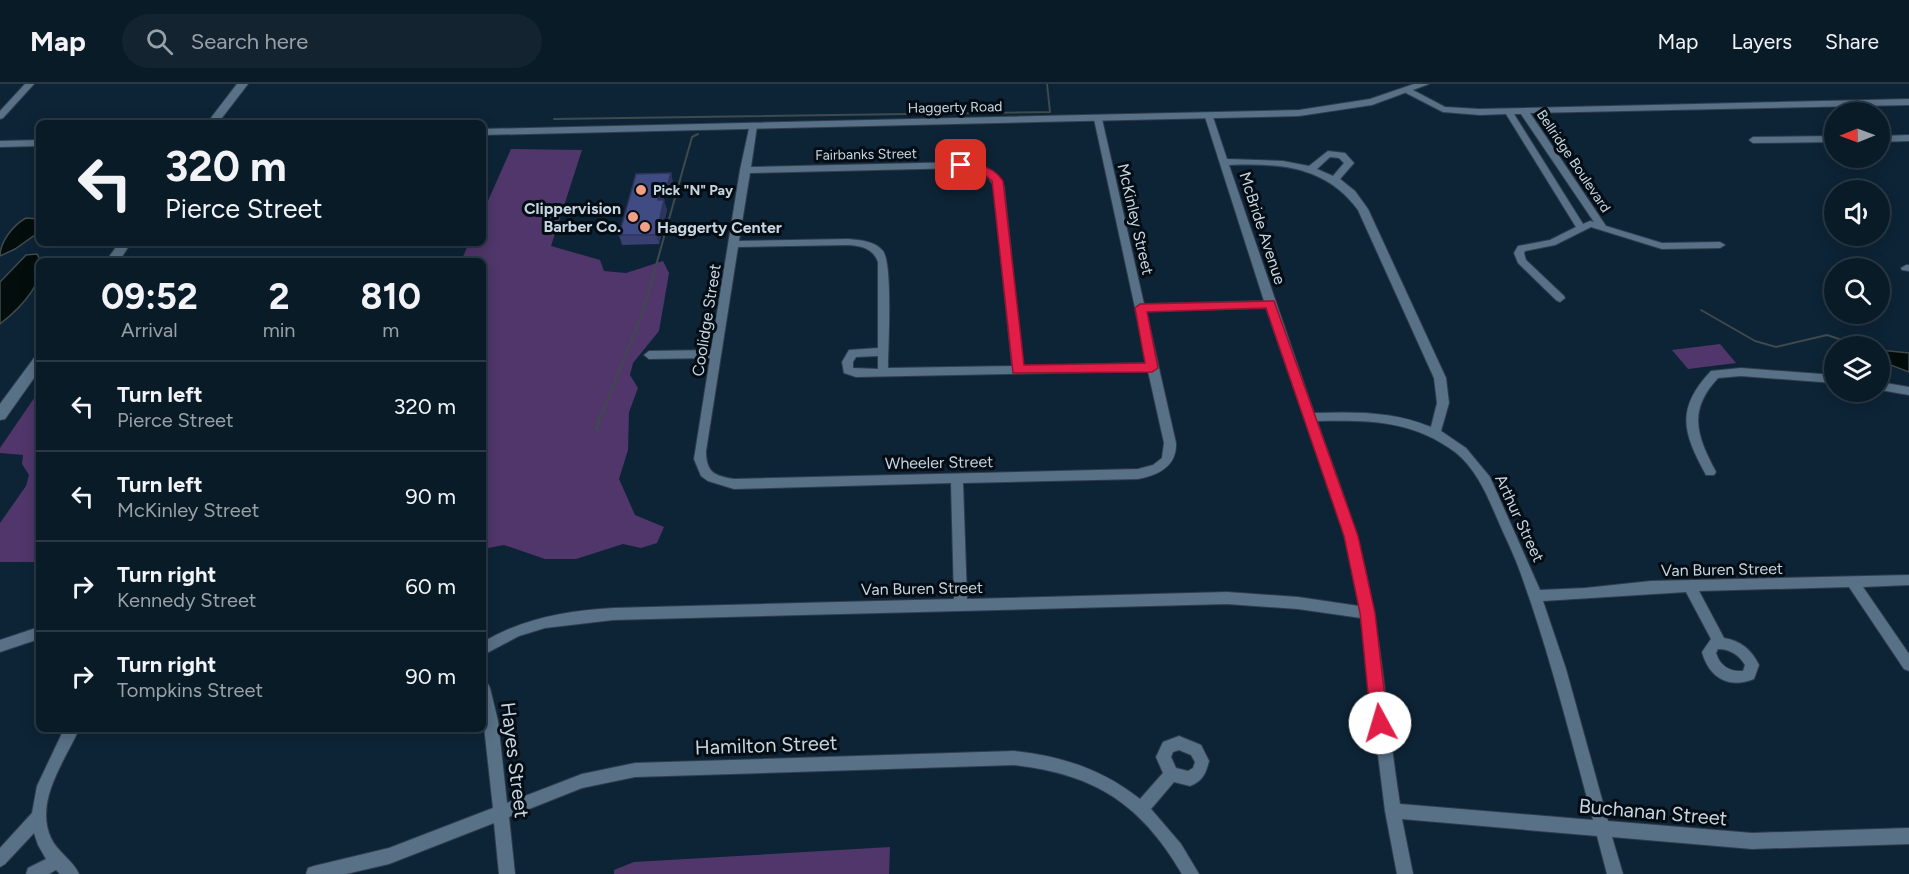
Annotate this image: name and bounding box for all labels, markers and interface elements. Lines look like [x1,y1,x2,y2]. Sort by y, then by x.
search box [122,14,542,68]
text: Map [30,24,86,58]
icon: search [143,25,176,58]
text: Search here [191,28,308,55]
text: Map [1658,29,1698,54]
text: Layers [1731,29,1792,54]
text: Share [1825,29,1879,54]
street label: Haggerty Road [907,98,1003,117]
north arrow [1824,102,1890,168]
map controls [1824,102,1890,402]
street label: Bellridge Boulevard [1533,107,1614,216]
pin [935,139,986,190]
text: 320 m [165,141,287,192]
icon: left [66,144,144,222]
street label: Fairbanks Street [815,145,917,164]
icon: arrive [944,148,977,181]
street label: McKinley Street [1113,162,1158,277]
street label: McBride Avenue [1235,169,1290,287]
button: sound [1824,180,1890,246]
place label: Pick "N" Pay [653,182,734,199]
marker: Pick "N" Pay [634,183,648,197]
text: Pierce Street [165,192,322,225]
place label: Clippervision Barber Co. [524,199,621,236]
marker: Clippervision Barber Co. [626,210,640,224]
place label: Haggerty Center [657,218,782,237]
marker: Haggerty Center [638,220,652,234]
button: search [1824,258,1890,324]
street label: Coolidge Street [688,262,725,378]
text: 09:52 [101,275,198,318]
text: 2 [269,275,290,318]
text: 810 [360,275,421,318]
text: Arrival [121,318,178,342]
text: min [263,318,296,342]
text: m [382,318,399,342]
button: layers [1824,336,1890,402]
text: Turn left [117,381,203,408]
icon: left [66,390,99,423]
text: 320 m [393,393,456,420]
text: Pierce Street [117,408,234,432]
street label: Wheeler Street [885,452,993,473]
text: Turn left [117,471,203,498]
street label: Arthur Street [1491,471,1548,565]
icon: left [66,480,99,513]
text: 90 m [405,483,456,510]
text: McKinley Street [117,498,259,522]
street label: Van Buren Street [1661,559,1783,580]
text: Turn right [117,561,216,588]
icon: right [66,570,99,603]
text: 60 m [405,573,456,600]
street label: Van Buren Street [861,578,983,599]
text: Kennedy Street [117,588,256,612]
text: Turn right [117,651,216,678]
icon: right [66,660,99,693]
text: 90 m [405,663,456,690]
text: Tompkins Street [117,678,263,702]
position arrow [1348,691,1412,755]
street label: Hayes Street [496,701,534,819]
street label: Hamilton Street [694,731,838,759]
street label: Buchanan Street [1578,794,1728,830]

